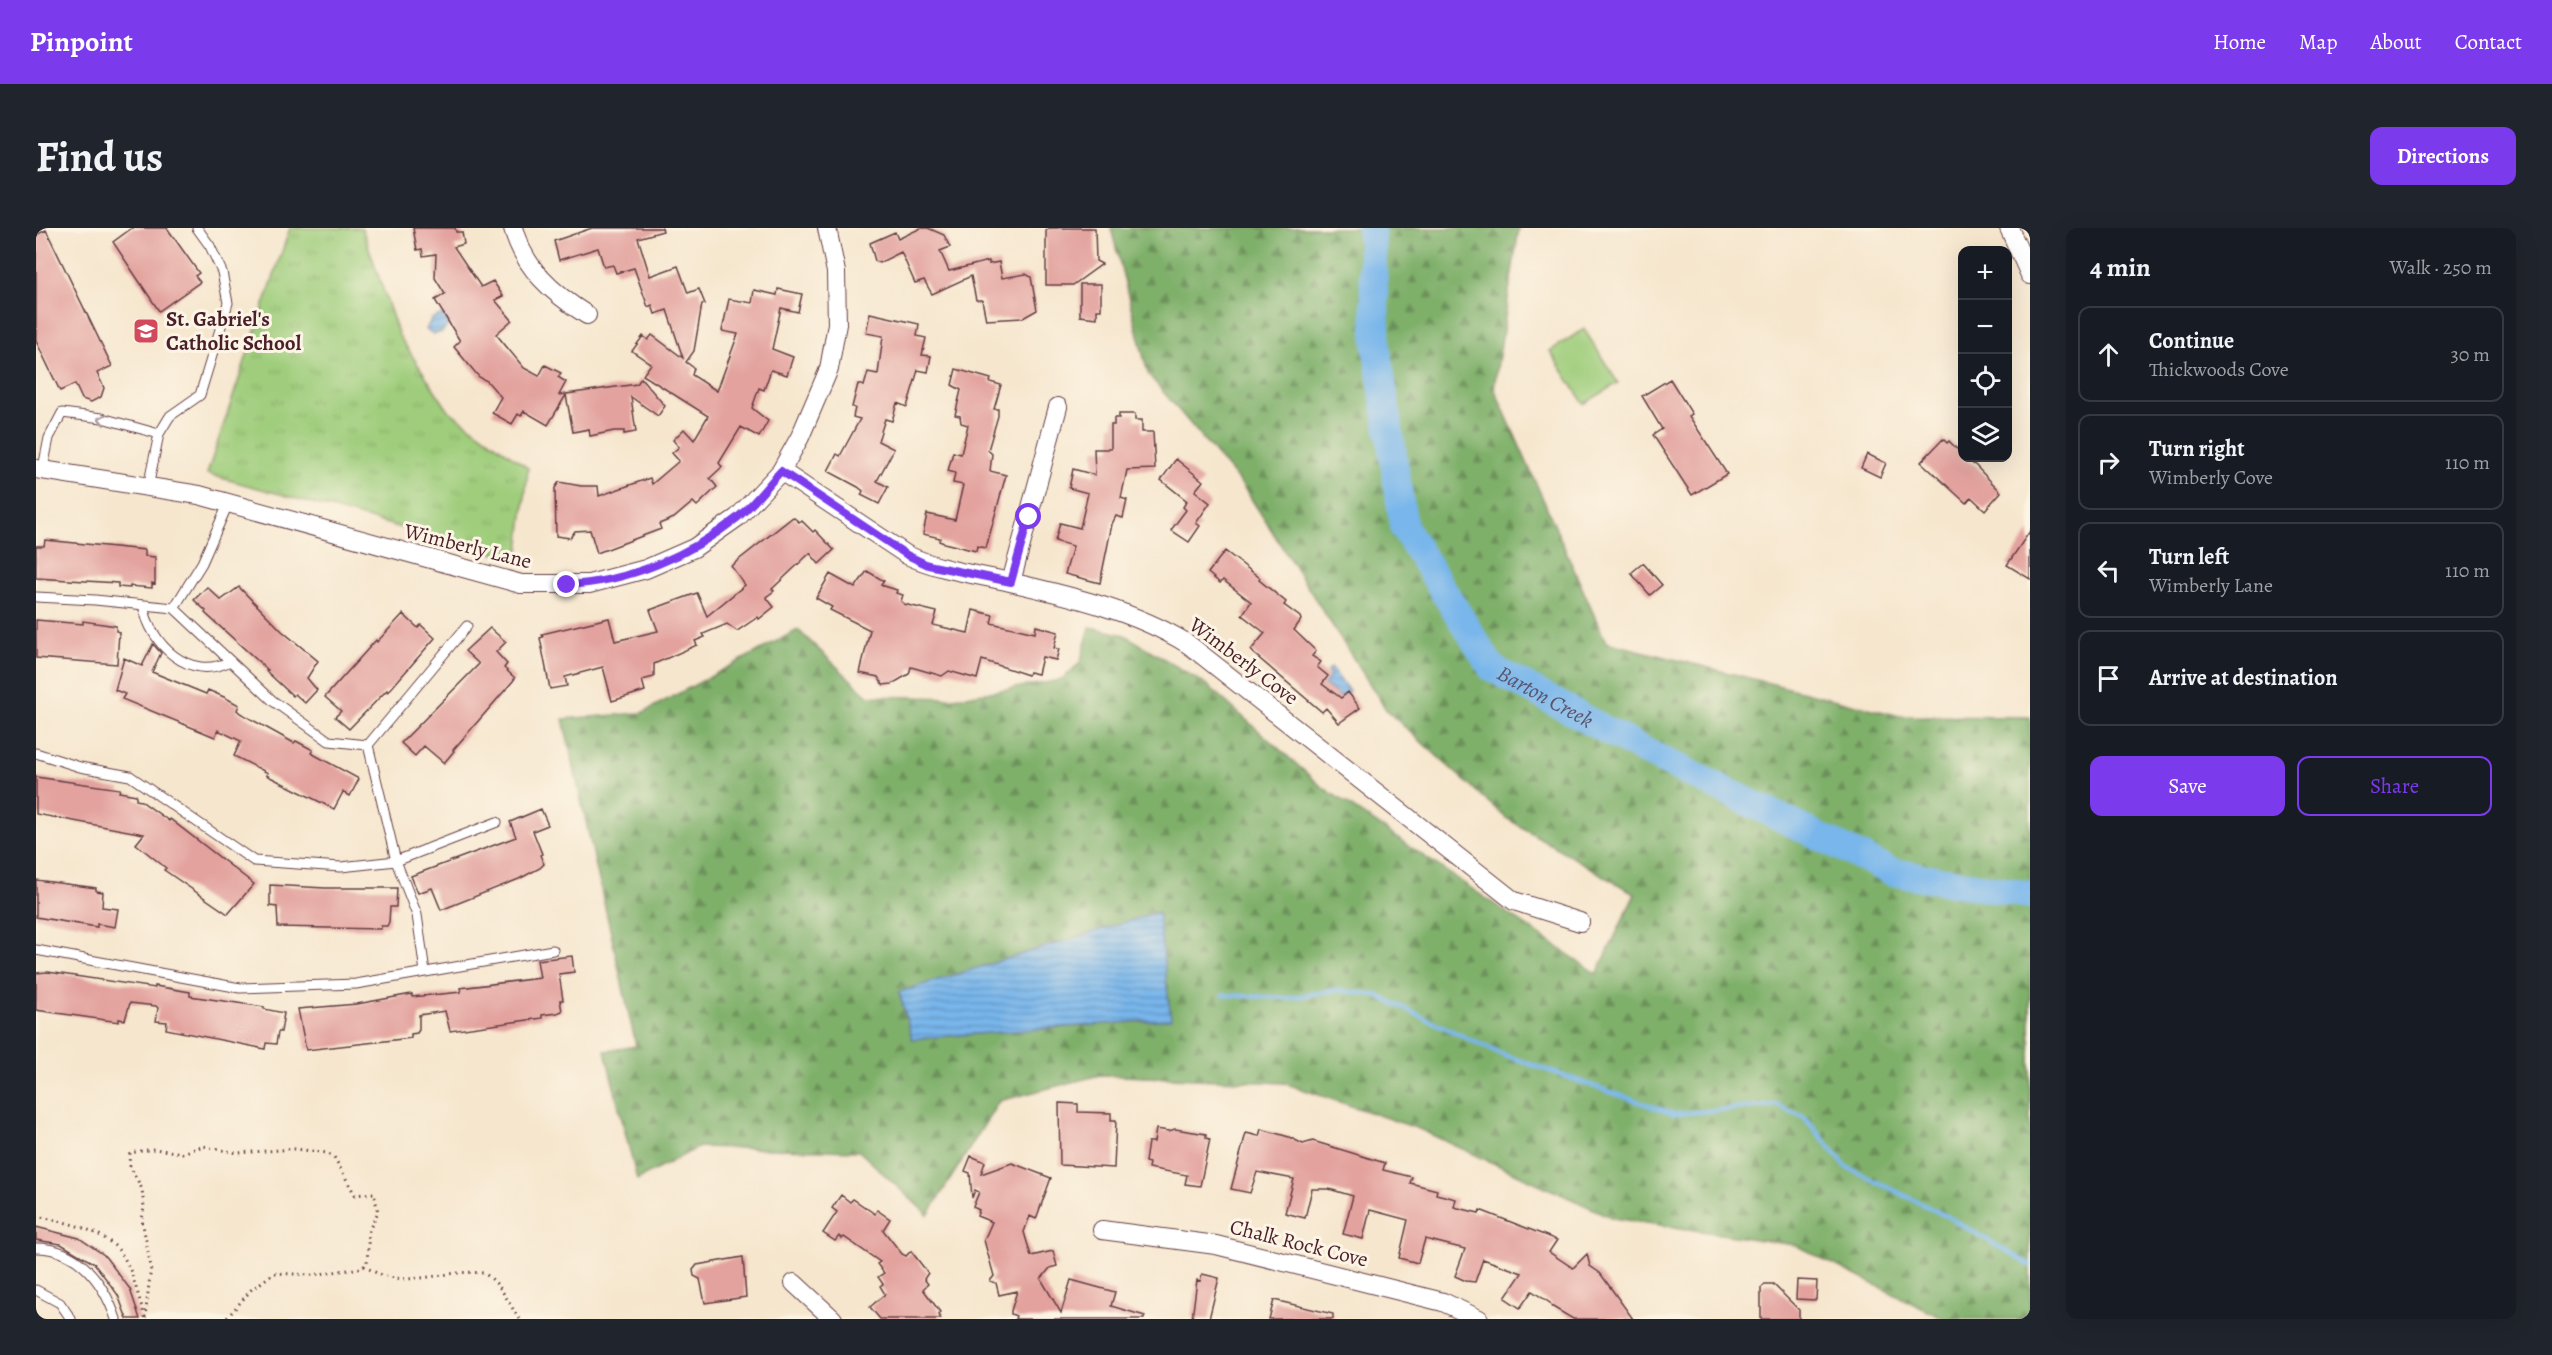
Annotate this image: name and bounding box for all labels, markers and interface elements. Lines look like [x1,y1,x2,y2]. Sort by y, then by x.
text: Pinpoint [30,23,133,61]
text: Home [2213,28,2266,56]
text: Map [2299,28,2337,56]
text: About [2370,28,2422,56]
text: Contact [2455,28,2522,56]
button: Directions [2370,127,2516,185]
text: Find us [36,128,163,185]
map controls [1958,246,2012,462]
button: + [1958,246,2012,300]
text: 4 min [2090,250,2151,285]
text: Walk · 250 m [2390,254,2492,281]
button: − [1958,300,2012,354]
place label: St. Gabriel's Catholic School [166,305,302,357]
school or university icon: St. Gabriel's Catholic School [131,316,161,346]
text: Continue [2149,326,2234,356]
icon: ahead [2092,338,2125,371]
text: 30 m [2450,341,2490,368]
button: locate [1958,354,2012,408]
text: Thickwoods Cove [2149,356,2289,383]
button: layers [1958,408,2012,462]
one-way arrow [98,413,108,426]
text: Turn right [2149,434,2245,464]
icon: right [2092,446,2125,479]
text: 110 m [2445,449,2490,476]
text: Wimberly Cove [2149,464,2273,491]
route start [1015,503,1041,529]
street label: Wimberly Lane [400,516,535,575]
text: Turn left [2149,542,2229,572]
icon: left [2092,554,2125,587]
text: 110 m [2445,557,2490,584]
route end [553,571,579,597]
text: Wimberly Lane [2149,572,2273,599]
street label: Wimberly Cove [1183,610,1304,711]
water label: Barton Creek [1492,658,1599,735]
icon: arrive [2092,662,2125,695]
text: Arrive at destination [2149,663,2338,693]
button: Save [2090,756,2285,816]
button: Share [2297,756,2492,816]
street label: Chalk Rock Cove [1227,1212,1371,1274]

